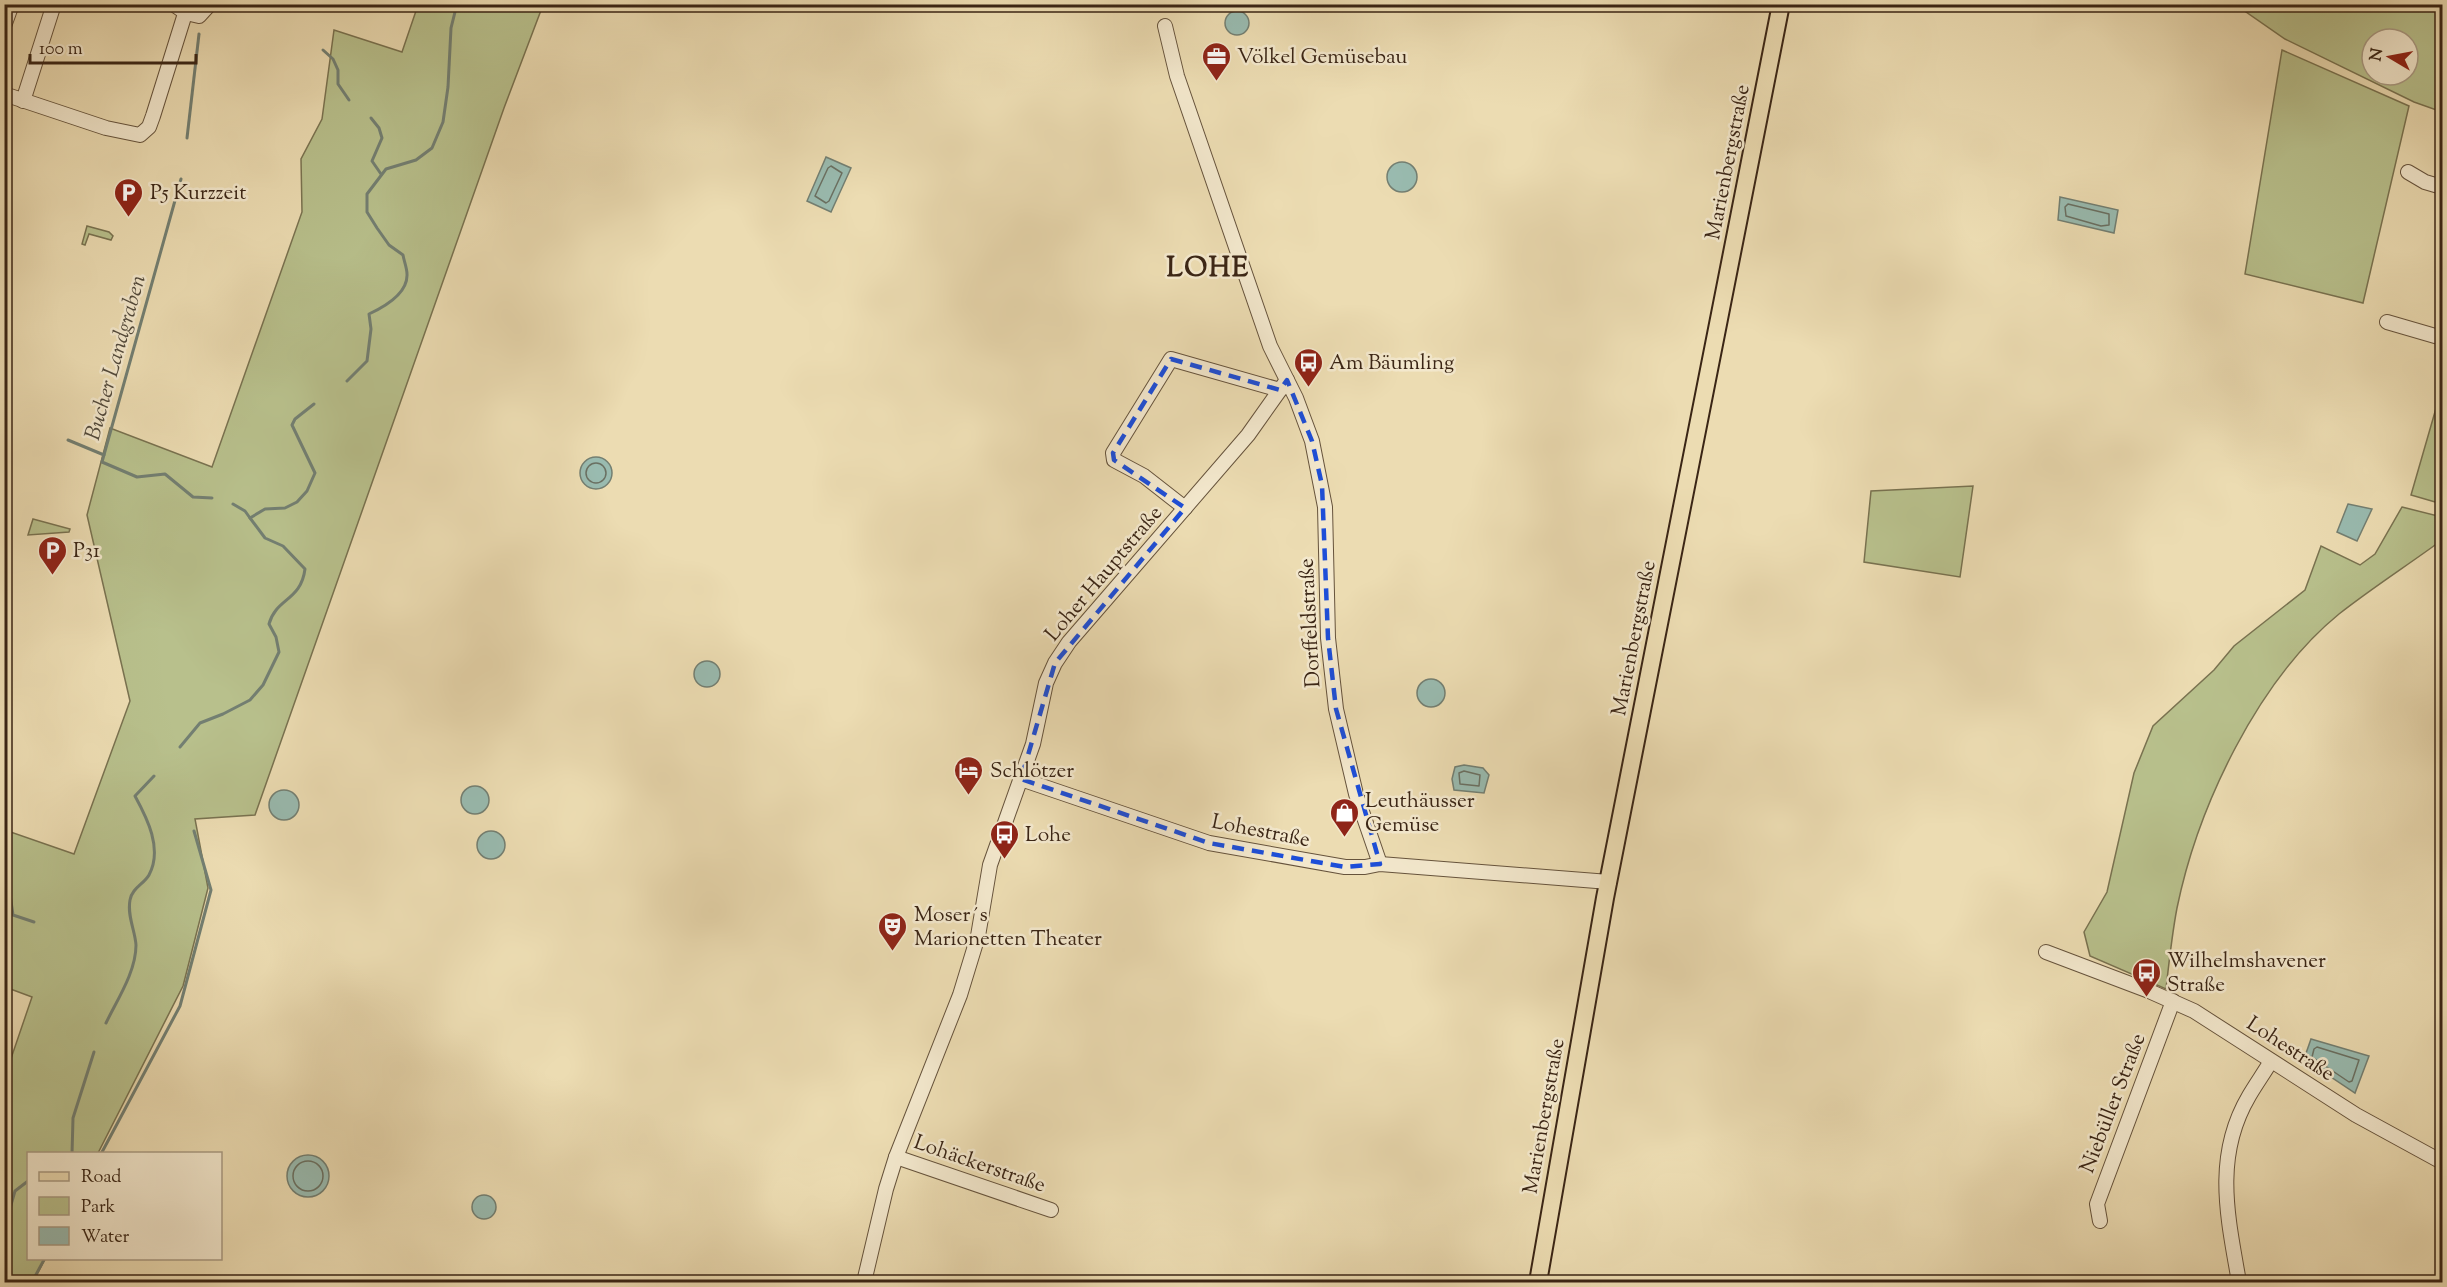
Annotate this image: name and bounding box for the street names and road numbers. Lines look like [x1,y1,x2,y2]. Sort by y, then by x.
street label: Marienbergstraße [1699,82,1759,243]
street label: Loher Hauptstraße [1039,500,1170,649]
street label: Dorffeldstraße [1293,558,1329,688]
street label: Marienbergstraße [1605,558,1665,719]
street label: Lohestraße [1209,808,1312,856]
street label: Lohestraße [2240,1010,2340,1089]
street label: Niebüller Straße [2073,1030,2154,1178]
street label: Marienbergstraße [1517,1036,1573,1197]
street label: Lohäckerstraße [909,1128,1049,1201]

